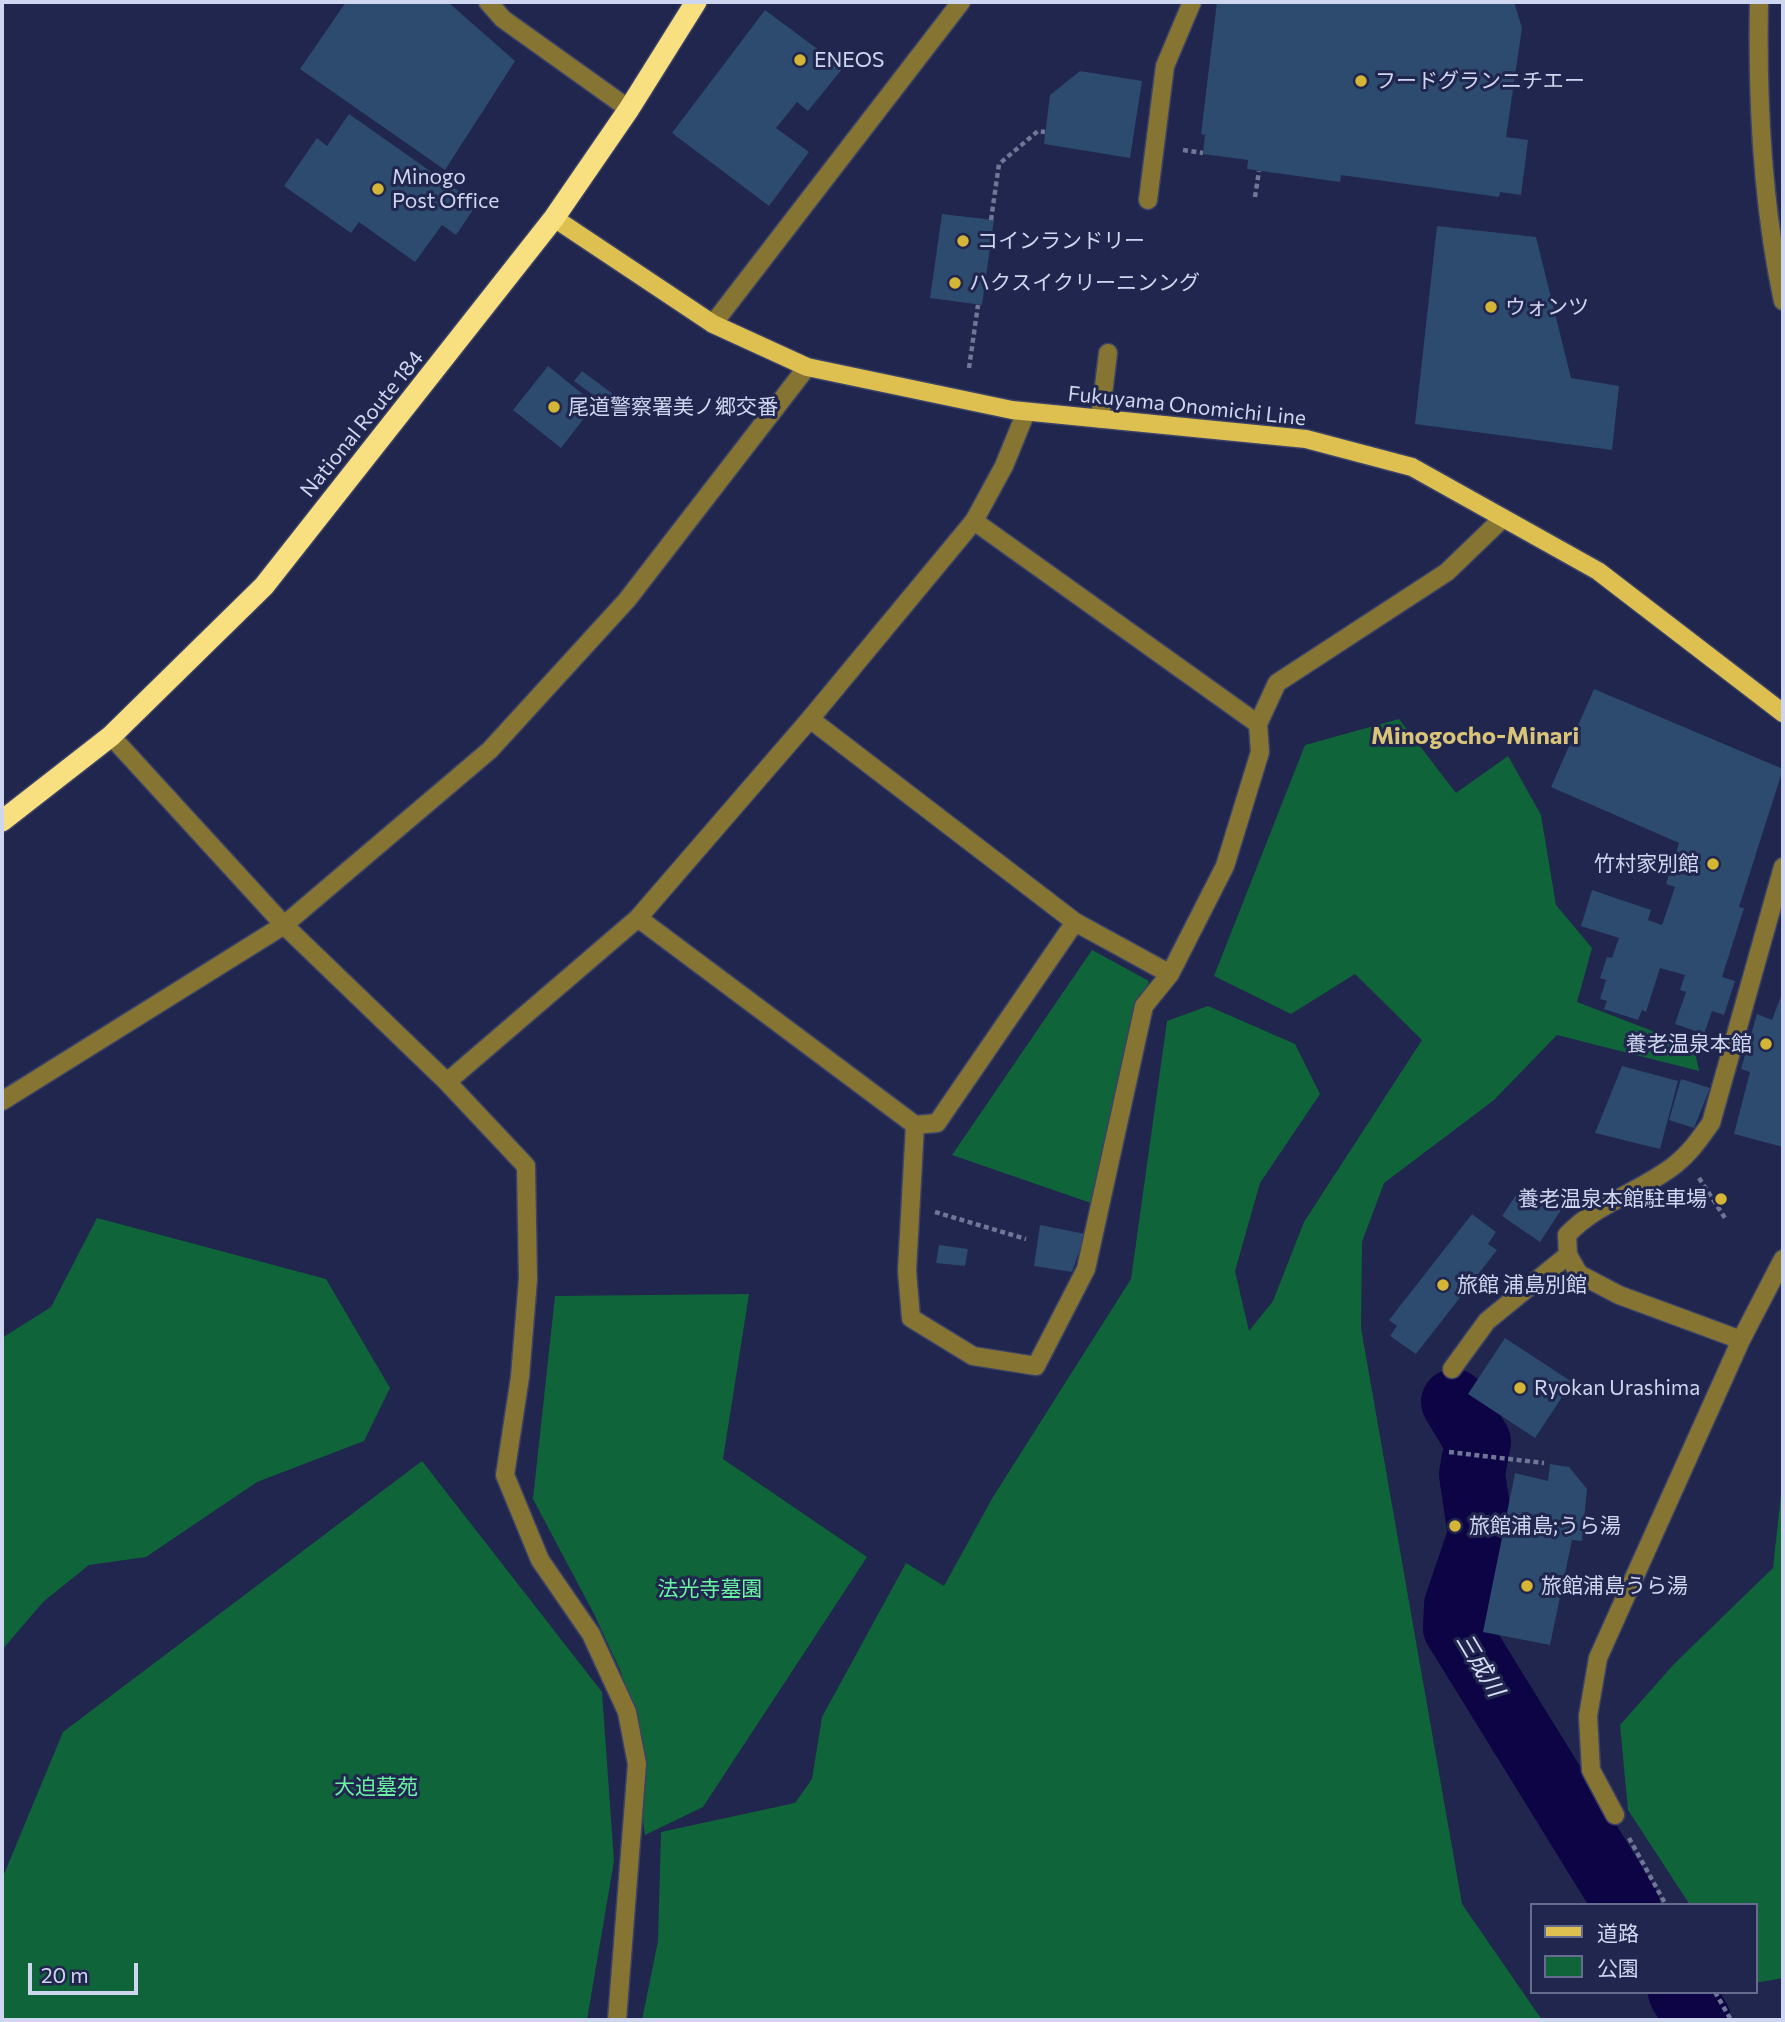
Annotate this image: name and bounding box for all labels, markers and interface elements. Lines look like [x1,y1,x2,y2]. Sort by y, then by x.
place label: ENEOS [814,47,884,73]
marker: ENEOS [792,52,808,68]
place label: フードグランニチエー [1375,68,1585,94]
marker: フードグランニチエー [1353,73,1369,89]
place label: Minogo Post Office [392,164,499,214]
marker: Minogo Post Office [370,181,386,197]
place label: コインランドリー [977,228,1145,254]
marker: コインランドリー [955,233,971,249]
place label: ハクスイクリーニンング [969,270,1200,296]
marker: ハクスイクリーニンング [947,275,963,291]
place label: ウォンツ [1505,294,1589,320]
marker: ウォンツ [1483,299,1499,315]
street label: National Route 184 [295,346,429,502]
street label: Fukuyama Onomichi Line [1067,381,1307,431]
place label: 尾道警察署美ノ郷交番 [568,394,778,420]
marker: 尾道警察署美ノ郷交番 [546,399,562,415]
district label: Minogocho-Minari [1371,722,1579,750]
place label: 竹村家別館 [1594,851,1699,877]
marker: 竹村家別館 [1705,856,1721,872]
place label: 養老温泉本館 [1626,1031,1752,1057]
marker: 養老温泉本館 [1758,1036,1774,1052]
place label: 養老温泉本館駐車場 [1518,1186,1707,1212]
marker: 養老温泉本館駐車場 [1713,1191,1729,1207]
place label: 旅館 浦島別館 [1457,1272,1587,1298]
marker: 旅館 浦島別館 [1435,1277,1451,1293]
place label: Ryokan Urashima [1534,1375,1700,1401]
marker: Ryokan Urashima [1512,1380,1528,1396]
place label: 旅館浦島;うら湯 [1469,1513,1621,1539]
marker: 旅館浦島;うら湯 [1447,1518,1463,1534]
place label: 旅館浦島うら湯 [1541,1573,1688,1599]
park label: 法光寺墓園 [658,1576,762,1602]
marker: 旅館浦島うら湯 [1519,1578,1535,1594]
water label: 三成川 [1450,1628,1510,1702]
park label: 大迫墓苑 [334,1774,418,1800]
legend [1530,1903,1757,1994]
text: 道路 [1597,1920,1639,1945]
scale bar [32,1948,142,1992]
text: 公園 [1597,1955,1639,1980]
text: 20 m [41,1962,89,1987]

